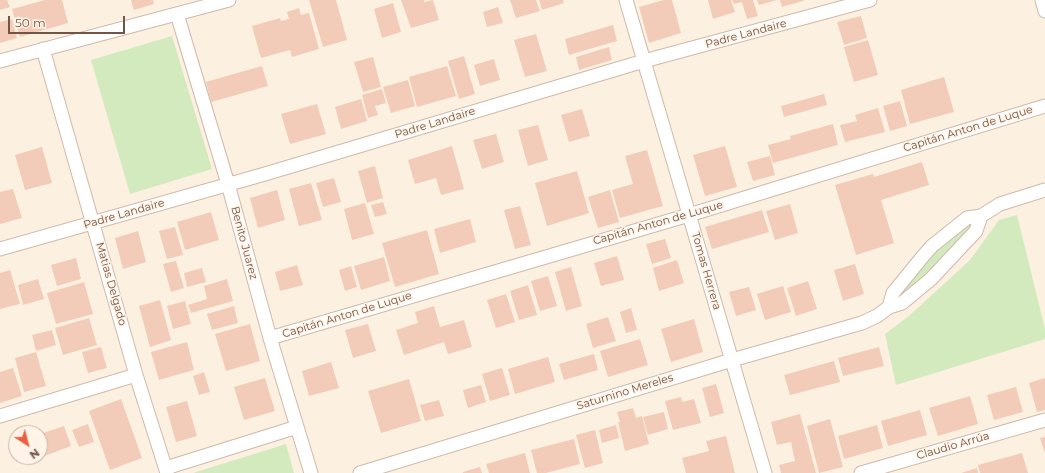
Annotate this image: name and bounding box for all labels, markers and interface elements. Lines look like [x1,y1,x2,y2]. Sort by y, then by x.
scale bar [10,8,127,34]
text: 50 m [15,15,46,30]
street label: Padre Landaire [704,17,788,51]
street label: Capitán Anton de Luque [902,103,1034,155]
street label: Padre Landaire [393,104,477,142]
street label: Padre Landaire [82,196,166,232]
street label: Capitán Anton de Luque [591,198,725,248]
street label: Benito Juarez [228,205,260,281]
street label: Tomas Herrera [689,231,723,311]
street label: Matias Delgado [93,241,129,327]
street label: Capitán Anton de Luque [281,289,413,341]
street label: Saturnino Mereles [575,371,675,413]
north arrow [8,425,48,465]
street label: Claudio Arrúa [915,429,991,463]
text: N [27,446,42,462]

